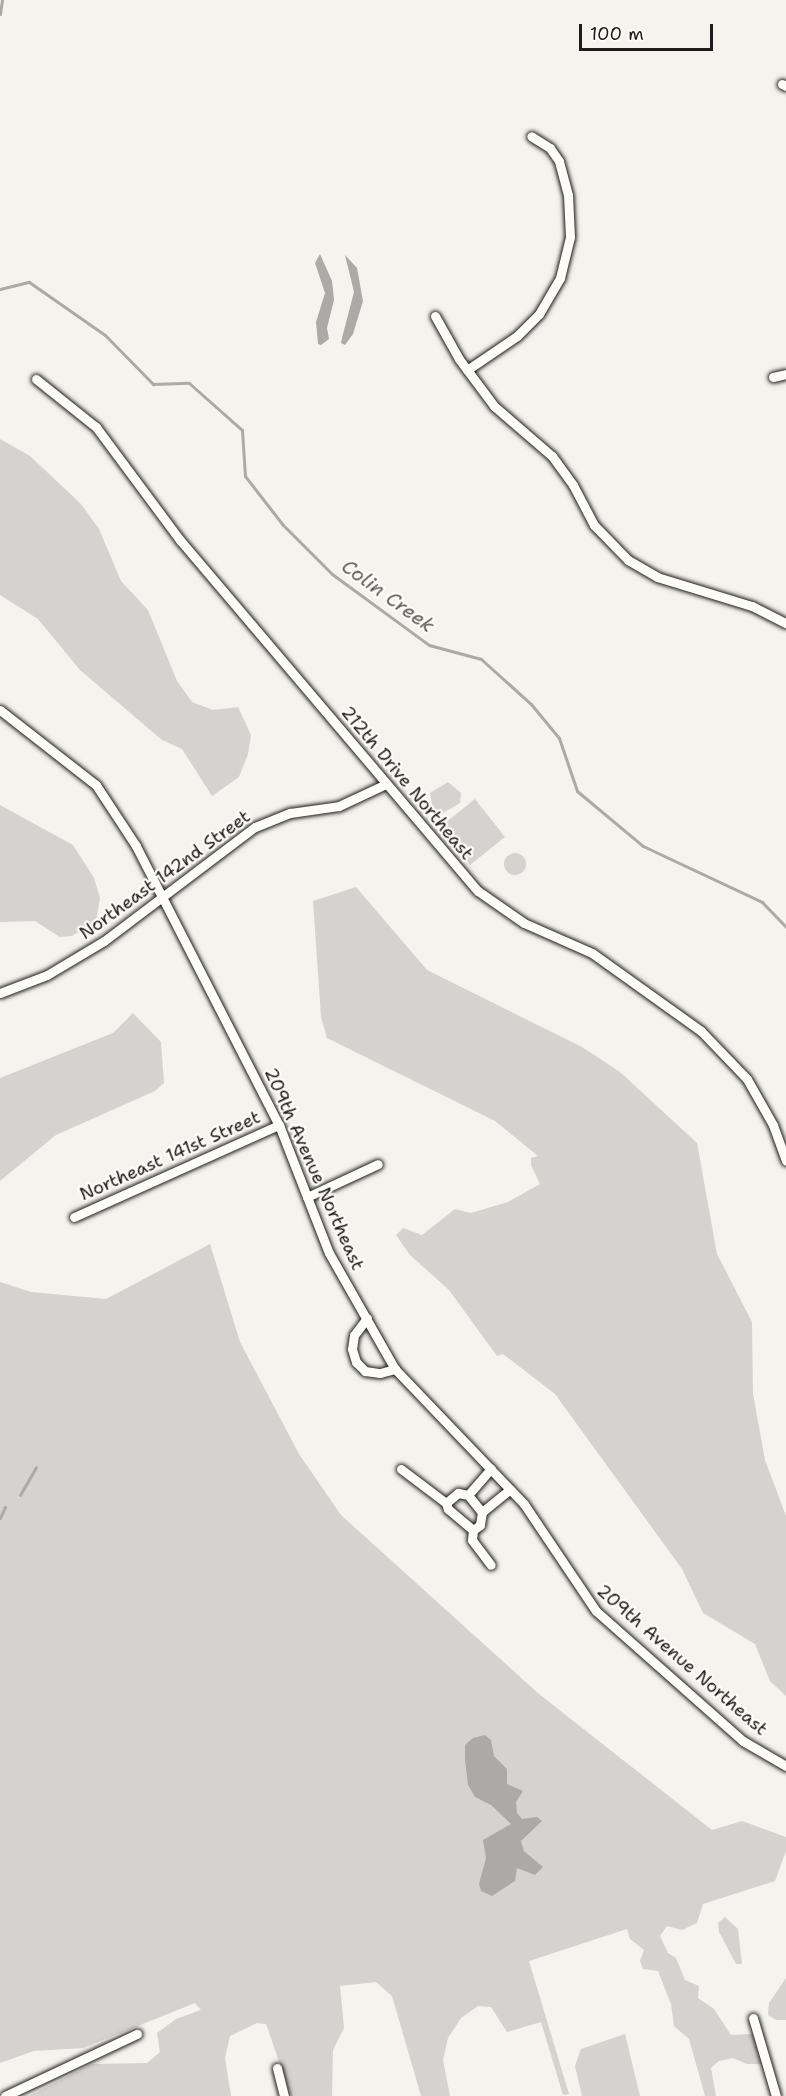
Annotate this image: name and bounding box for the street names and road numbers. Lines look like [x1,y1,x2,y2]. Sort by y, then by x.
street label: 212th Drive Northeast [336,702,478,864]
street label: Northeast 142nd Street [75,806,255,944]
street label: 209th Avenue Northeast [260,1064,368,1274]
street label: Northeast 141st Street [76,1106,264,1206]
street label: 209th Avenue Northeast [592,1580,772,1740]

